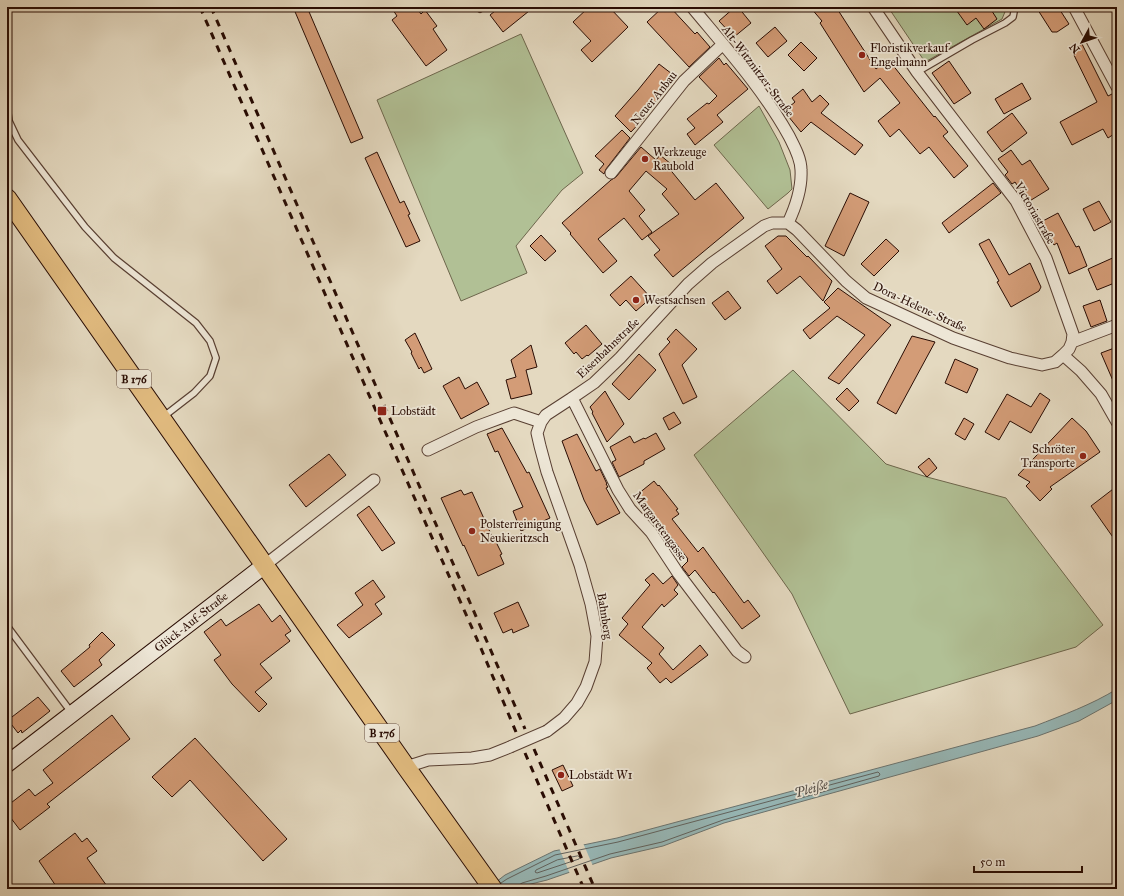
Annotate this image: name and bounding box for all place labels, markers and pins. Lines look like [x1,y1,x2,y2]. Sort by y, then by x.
place label: Floristikverkauf Engelmann [870,41,950,70]
marker: Floristikverkauf Engelmann [857,50,867,60]
place label: Werkzeuge Raubold [653,145,706,173]
marker: Werkzeuge Raubold [640,154,650,164]
place label: Westsachsen [644,293,706,307]
marker: Westsachsen [631,295,641,305]
place label: Lobstädt [391,404,437,418]
marker: Lobstädt [376,405,388,417]
place label: Schröter Transporte [1021,442,1075,470]
marker: Schröter Transporte [1078,451,1088,461]
place label: Polsterreinigung Neukieritzsch [480,517,561,545]
marker: Polsterreinigung Neukieritzsch [467,526,477,536]
place label: Lobstädt W1 [569,768,633,782]
marker: Lobstädt W1 [556,770,566,780]

